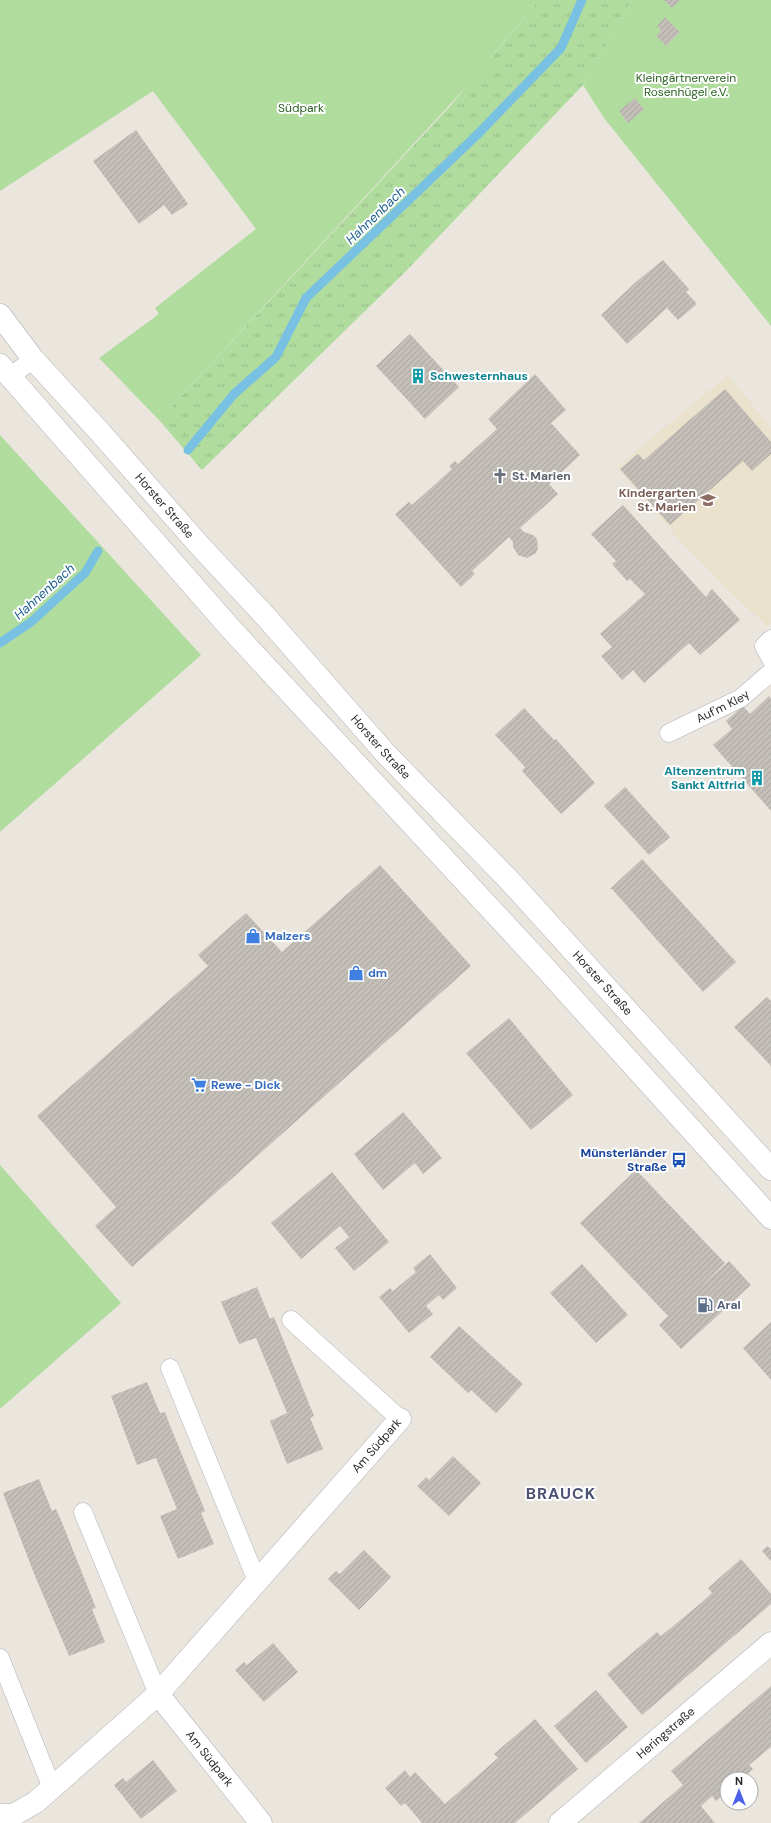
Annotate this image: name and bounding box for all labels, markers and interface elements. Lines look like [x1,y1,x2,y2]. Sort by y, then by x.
park label: Kleingärtnerverein Rosenhügel e.V. [636,70,736,100]
park label: Südpark [278,100,324,116]
water label: Hahnenbach [342,183,409,248]
building icon: Schwesternhaus [409,367,427,385]
place label: Schwesternhaus [430,368,528,384]
church icon: St. Marien [491,467,509,485]
place label: St. Marien [512,468,571,484]
street label: Horster Straße [131,470,198,542]
place label: Kindergarten St. Marien [619,485,696,515]
school or university icon: Kindergarten St. Marien [699,491,717,509]
water label: Hahnenbach [10,560,78,623]
street label: Auf'm Kley [694,686,753,727]
street label: Horster Straße [347,711,414,783]
place label: Altenzentrum Sankt Altfrid [664,763,745,793]
building icon: Altenzentrum Sankt Altfrid [748,769,766,787]
shop icon: Malzers [244,927,262,945]
place label: Malzers [265,928,310,944]
street label: Horster Straße [569,947,636,1019]
shop icon: dm [347,964,365,982]
place label: dm [368,965,387,981]
supermarket icon: Rewe - Dick [190,1076,208,1094]
place label: Rewe - Dick [211,1077,281,1093]
place label: Münsterländer Straße [581,1145,667,1175]
bus stop icon: Münsterländer Straße [670,1151,688,1169]
fuel station icon: Aral [696,1296,714,1314]
place label: Aral [717,1297,741,1313]
street label: Am Südpark [348,1415,405,1476]
district label: BRAUCK [526,1483,596,1504]
street label: Heringstraße [633,1703,698,1762]
street label: Am Südpark [182,1727,237,1790]
north arrow [719,1771,759,1811]
text: N [735,1774,743,1788]

